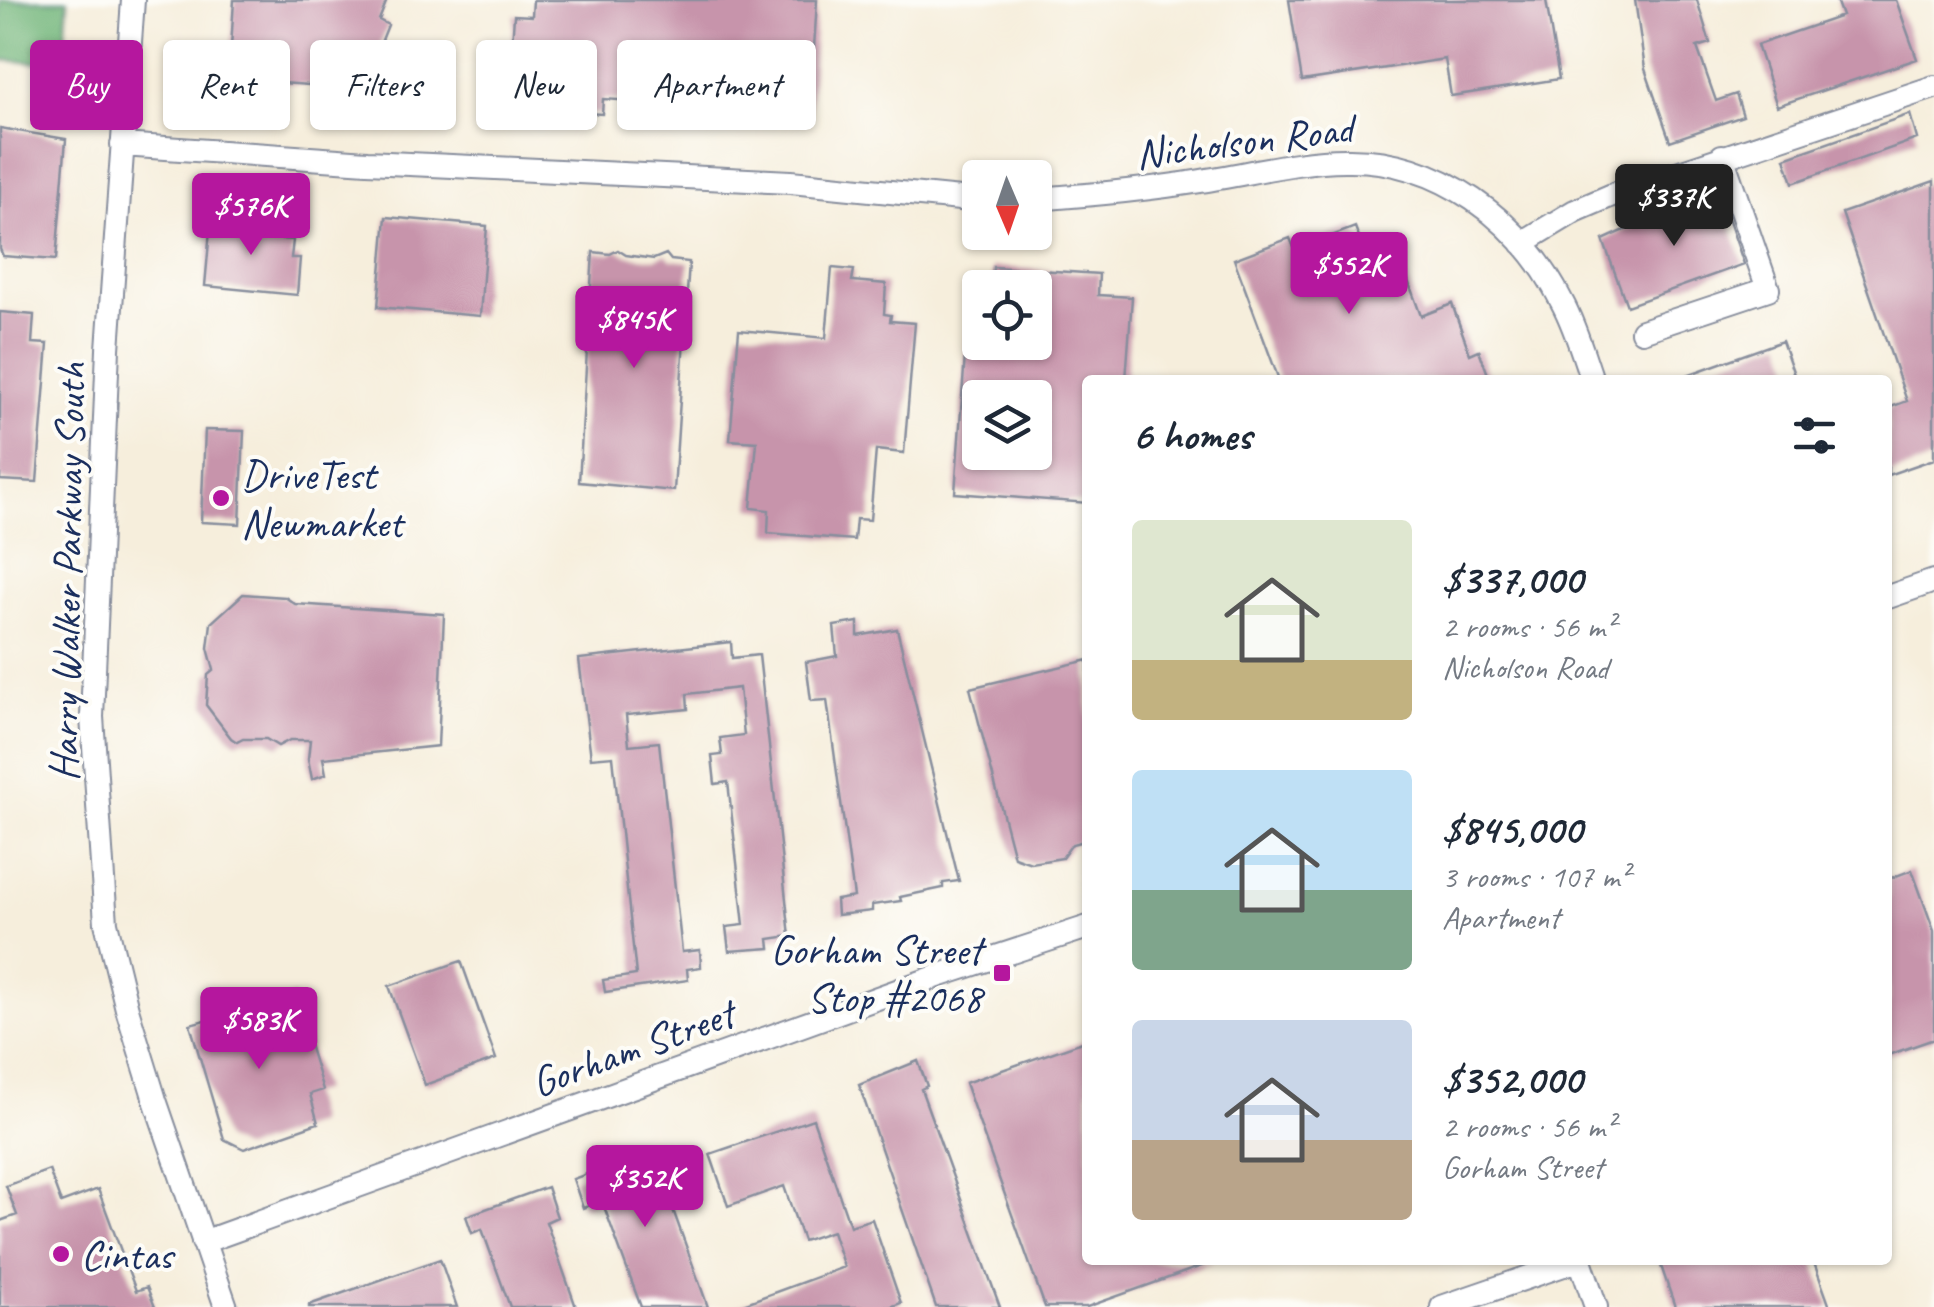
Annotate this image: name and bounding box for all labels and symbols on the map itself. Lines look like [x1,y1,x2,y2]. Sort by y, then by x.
street label: Nicholson Road [1133,101,1361,181]
north arrow [962,160,1052,250]
pin: $337K [1604,164,1744,249]
pin: $576K [181,173,321,258]
pin: $552K [1279,232,1419,317]
pin: $845K [564,286,704,371]
street label: Harry Walker Parkway South [37,361,98,782]
place label: DriveTest Newmarket [241,449,407,550]
marker: DriveTest Newmarket [210,487,232,509]
place label: Gorham Street Stop #2068 [771,924,987,1025]
marker: Gorham Street Stop #2068 [991,962,1013,984]
street label: Gorham Street [524,986,746,1109]
pin: $583K [189,987,329,1072]
pin: $352K [575,1145,715,1230]
place label: Cintas [81,1229,176,1282]
marker: Cintas [50,1243,72,1265]

